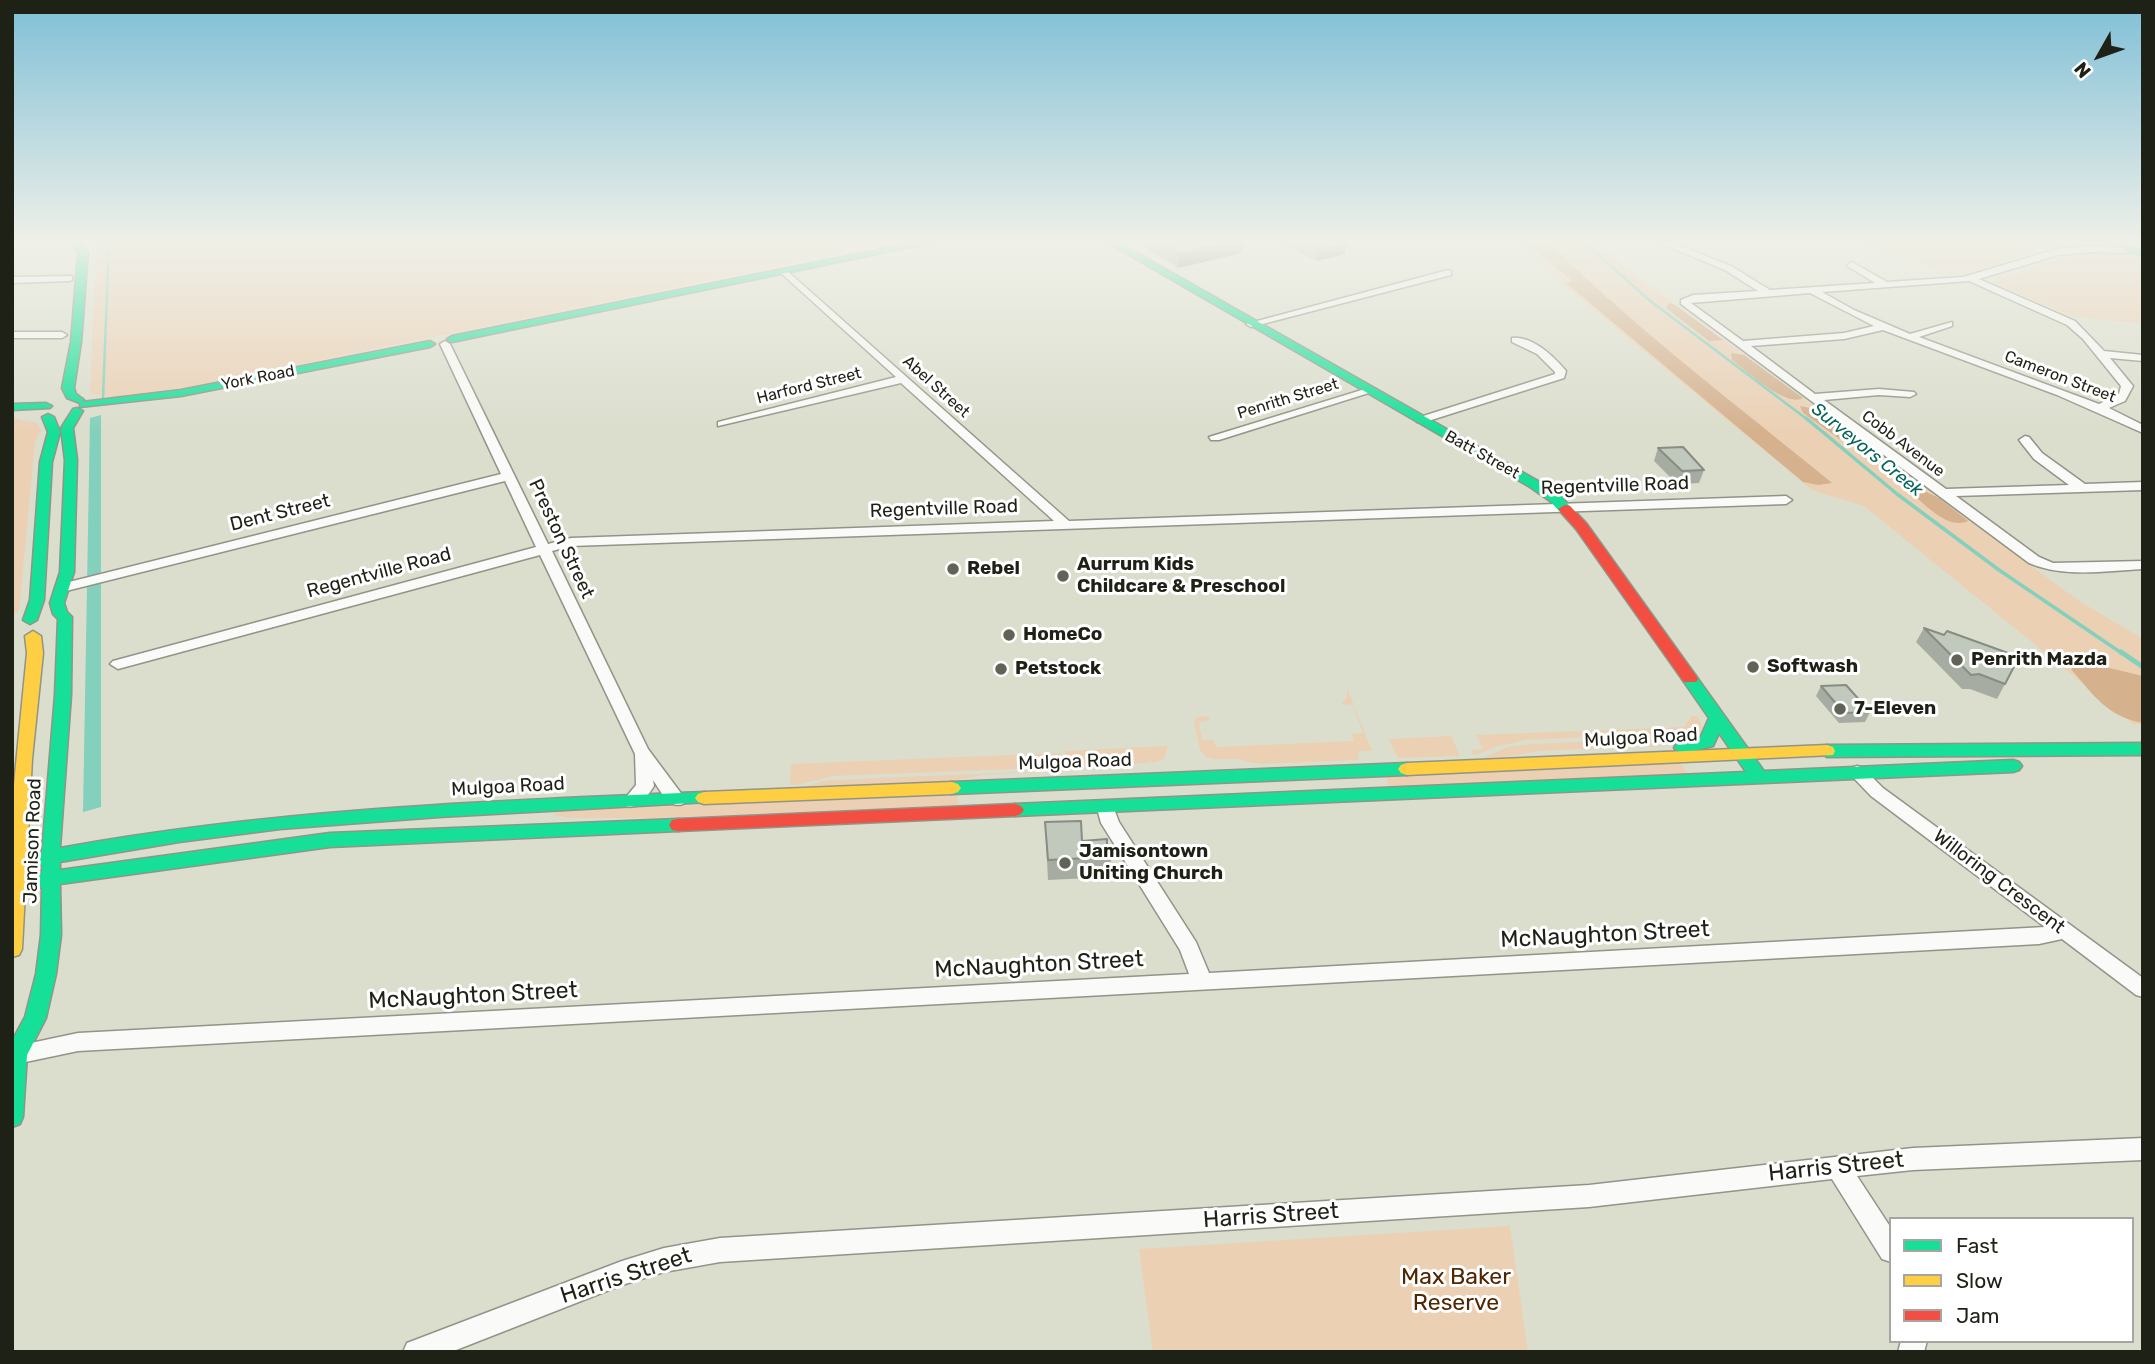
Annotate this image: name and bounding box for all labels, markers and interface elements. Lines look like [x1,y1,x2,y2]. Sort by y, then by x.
north arrow [2064,21,2134,91]
text: N [2069,57,2096,82]
street label: Cameron Street [2002,347,2118,407]
street label: Abel Street [899,352,973,422]
street label: York Road [220,361,296,395]
street label: Harford Street [755,364,863,408]
street label: Penrith Street [1235,374,1341,424]
water label: Surveyors Creek [1807,399,1927,501]
street label: Cobb Avenue [1858,407,1948,481]
street label: Batt Street [1441,427,1523,483]
street label: Regentville Road [1540,472,1690,500]
street label: Preston Street [523,476,599,602]
street label: Dent Street [228,490,332,536]
street label: Regentville Road [869,495,1019,523]
street label: Regentville Road [304,543,454,603]
place label: Aurrum Kids Childcare & Preschool [1077,554,1285,598]
place label: Rebel [967,558,1020,580]
marker: Rebel [945,561,961,577]
marker: Aurrum Kids Childcare & Preschool [1055,568,1071,584]
place label: HomeCo [1023,624,1102,646]
marker: HomeCo [1001,627,1017,643]
place label: Penrith Mazda [1971,649,2107,671]
marker: Penrith Mazda [1949,652,1965,668]
place label: Softwash [1767,656,1858,678]
place label: Petstock [1015,658,1101,680]
marker: Softwash [1745,659,1761,675]
marker: Petstock [993,661,1009,677]
place label: 7-Eleven [1854,698,1936,720]
marker: 7-Eleven [1832,701,1848,717]
street label: Mulgoa Road [1584,724,1698,752]
street label: Mulgoa Road [1018,749,1132,775]
street label: Mulgoa Road [451,773,565,801]
street label: Jamison Road [19,778,47,904]
street label: Willoring Crescent [1929,825,2069,939]
place label: Jamisontown Uniting Church [1079,841,1223,885]
marker: Jamisontown Uniting Church [1057,855,1073,871]
street label: McNaughton Street [1500,916,1710,954]
street label: McNaughton Street [934,946,1144,984]
street label: McNaughton Street [368,977,578,1015]
street label: Harris Street [1767,1146,1905,1188]
street label: Harris Street [1202,1197,1340,1235]
legend [1889,1217,2134,1343]
text: Fast [1956,1233,1998,1258]
street label: Harris Street [557,1242,695,1310]
park label: Max Baker Reserve [1401,1263,1511,1317]
text: Slow [1956,1268,2003,1293]
text: Jam [1956,1303,2000,1328]

